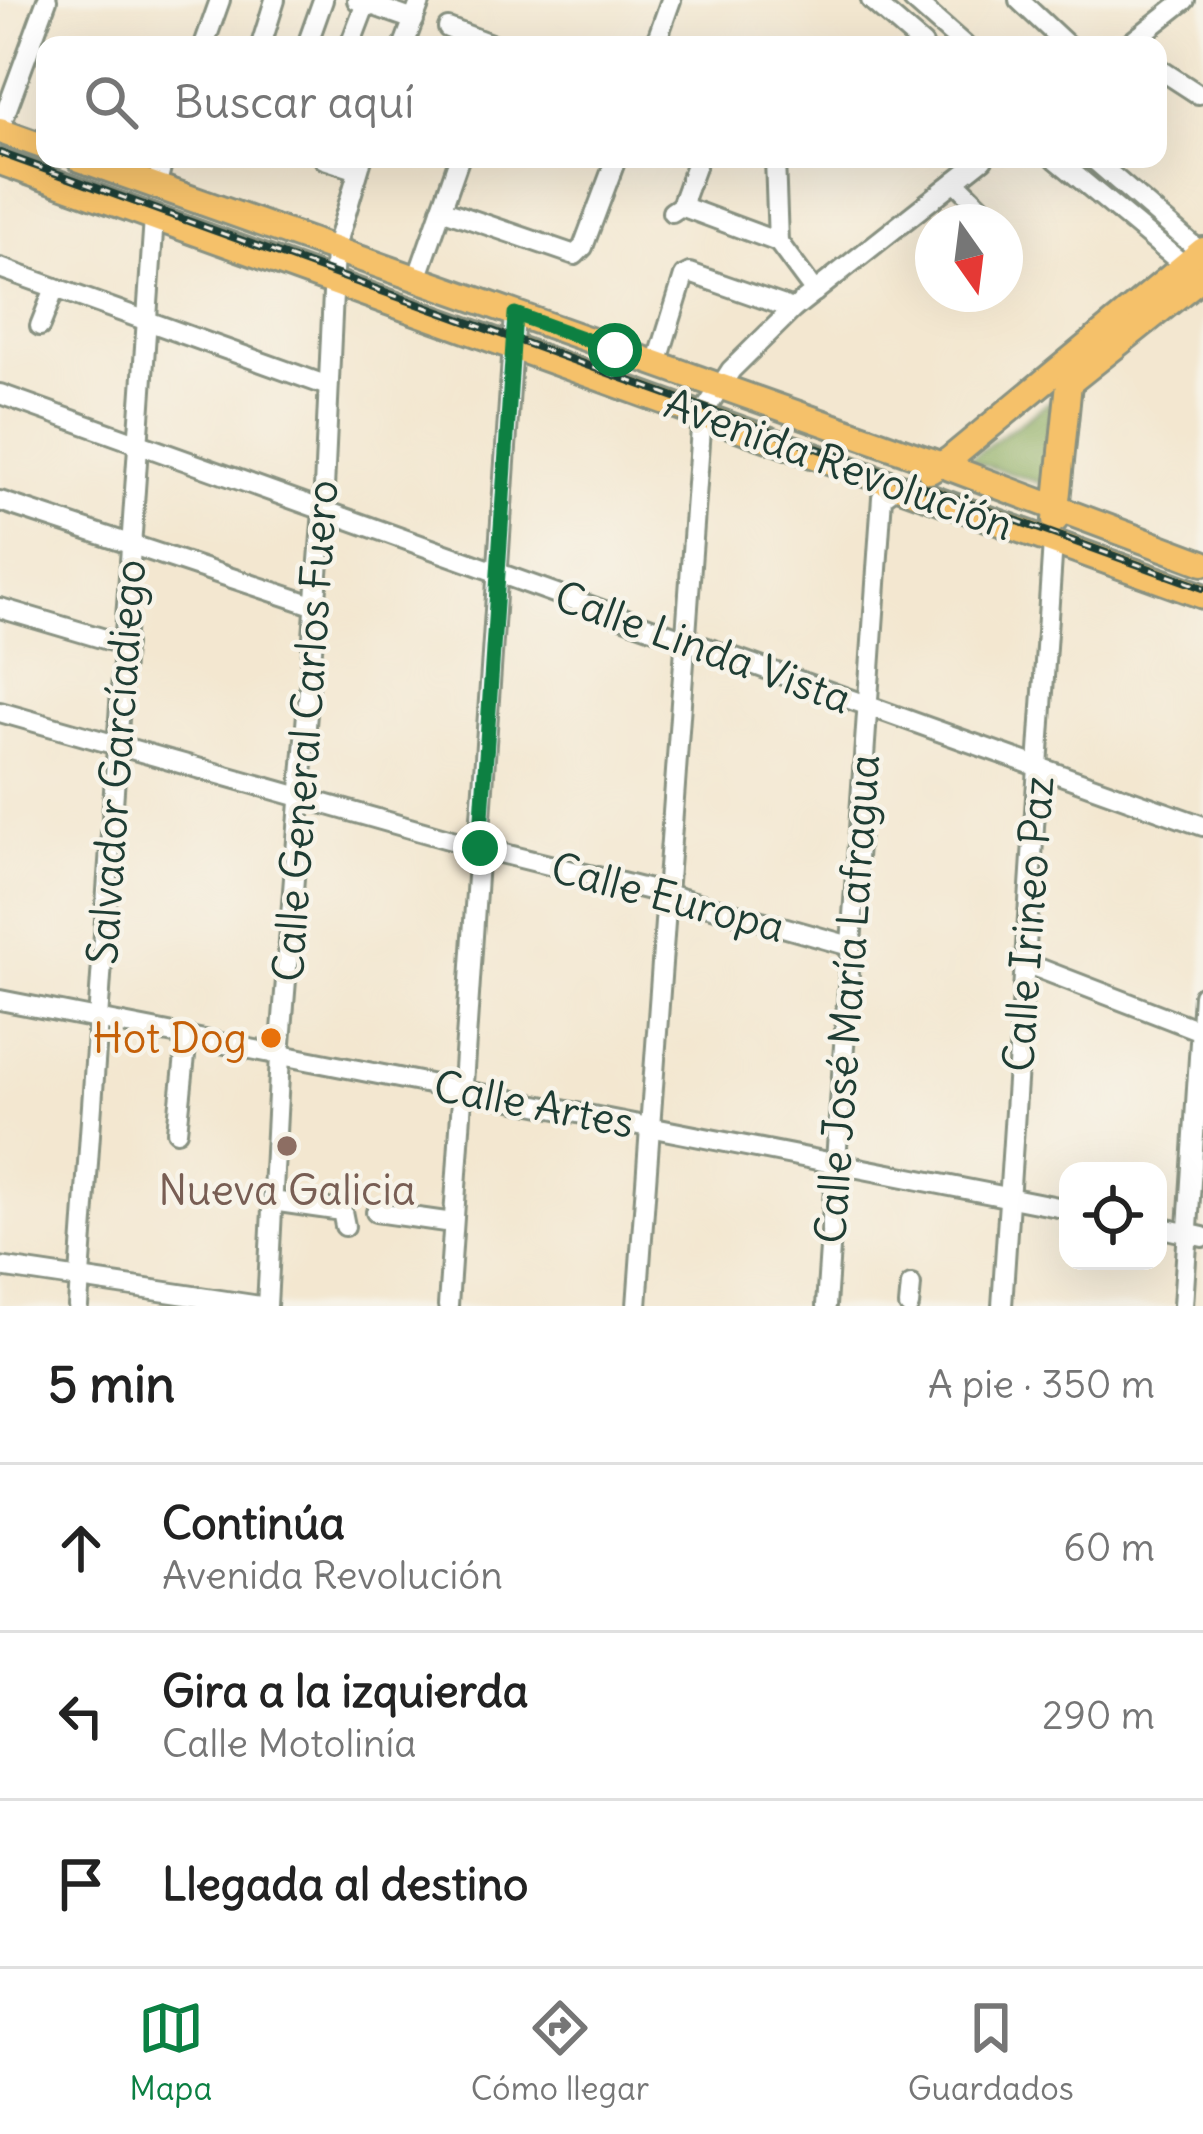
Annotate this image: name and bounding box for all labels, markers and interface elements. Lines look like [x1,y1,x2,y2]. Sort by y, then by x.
search box [36,36,1167,168]
icon: search [78,69,144,135]
text: Buscar aquí [174,74,414,130]
north arrow [915,204,1023,312]
route start [588,323,642,377]
street label: Avenida Revolución [658,377,1020,551]
street label: Calle General Carlos Fuero [262,478,348,984]
street label: Salvador Garcíadiego [76,558,156,966]
street label: Calle Linda Vista [548,569,858,725]
street label: Calle José María Lafragua [804,753,890,1245]
street label: Calle Irineo Paz [992,774,1064,1074]
route end [453,821,507,875]
street label: Calle Europa [546,841,790,953]
place label: Hot Dog [93,1012,247,1064]
marker: Hot Dog [258,1025,284,1051]
street label: Calle Artes [430,1059,638,1149]
marker: Nueva Galicia [274,1133,300,1159]
map controls [1059,1162,1167,1270]
button: locate [1059,1162,1167,1270]
place label: Nueva Galicia [158,1164,416,1216]
text: 5 min [48,1352,175,1416]
text: A pie · 350 m [928,1360,1155,1409]
text: Continúa [162,1495,345,1551]
icon: ahead [48,1515,114,1581]
text: 60 m [1063,1523,1155,1572]
text: Avenida Revolución [162,1551,503,1600]
text: Gira a la izquierda [162,1663,529,1719]
icon: left [48,1683,114,1749]
text: 290 m [1042,1691,1155,1740]
text: Calle Motolinía [162,1719,416,1768]
icon: arrive [48,1851,114,1917]
text: Llegada al destino [162,1856,528,1912]
tab: Mapa [129,1995,212,2109]
tab: Cómo llegar [471,1995,649,2109]
tab: Guardados [908,1995,1074,2109]

